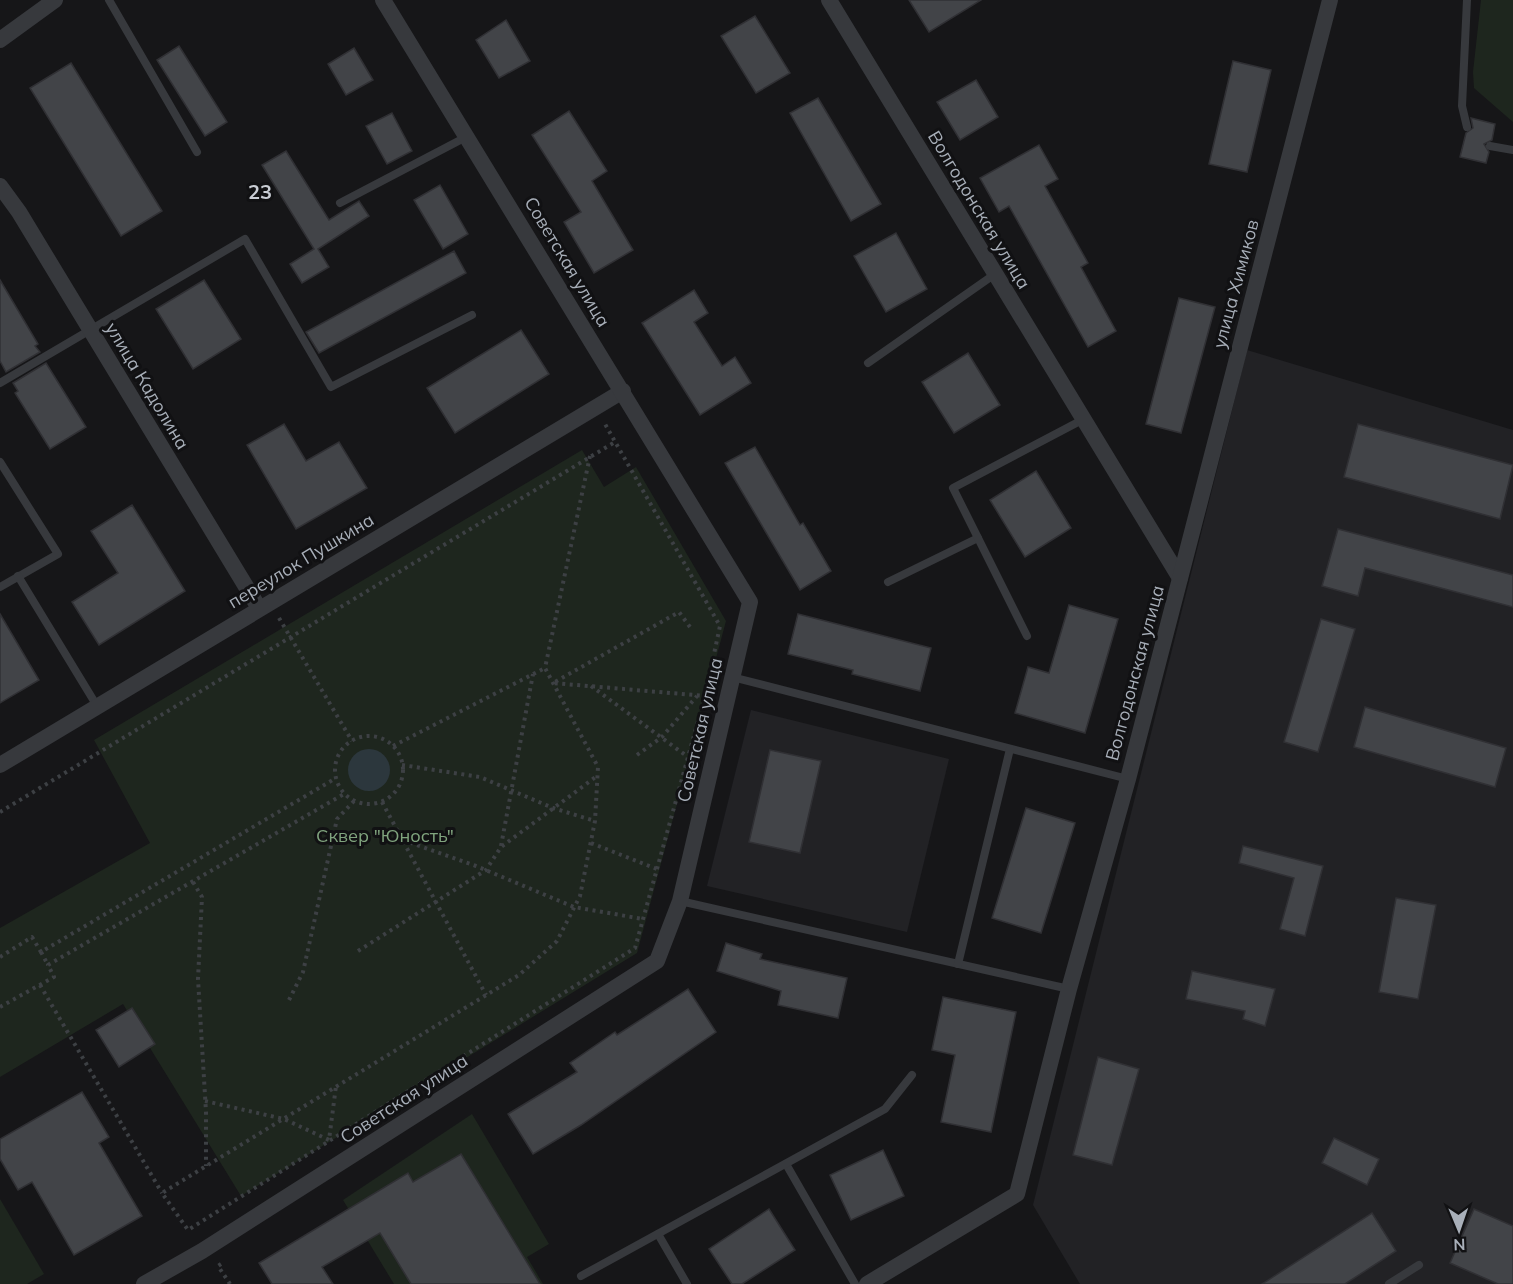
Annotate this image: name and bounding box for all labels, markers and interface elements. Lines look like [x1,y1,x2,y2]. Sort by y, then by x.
street label: Волгодонская улица [923,126,1036,293]
district label: 23 [248,179,272,204]
street label: Советская улица [520,193,615,331]
street label: улица Химиков [1207,217,1264,351]
street label: улица Кадолина [100,318,194,453]
street label: переулок Пушкина [223,508,378,613]
street label: Волгодонская улица [1100,583,1169,763]
street label: Советская улица [672,655,727,804]
park label: Сквер "Юность" [316,824,454,847]
street label: Советская улица [336,1049,472,1148]
north arrow [1429,1200,1489,1260]
text: N [1453,1235,1466,1255]

